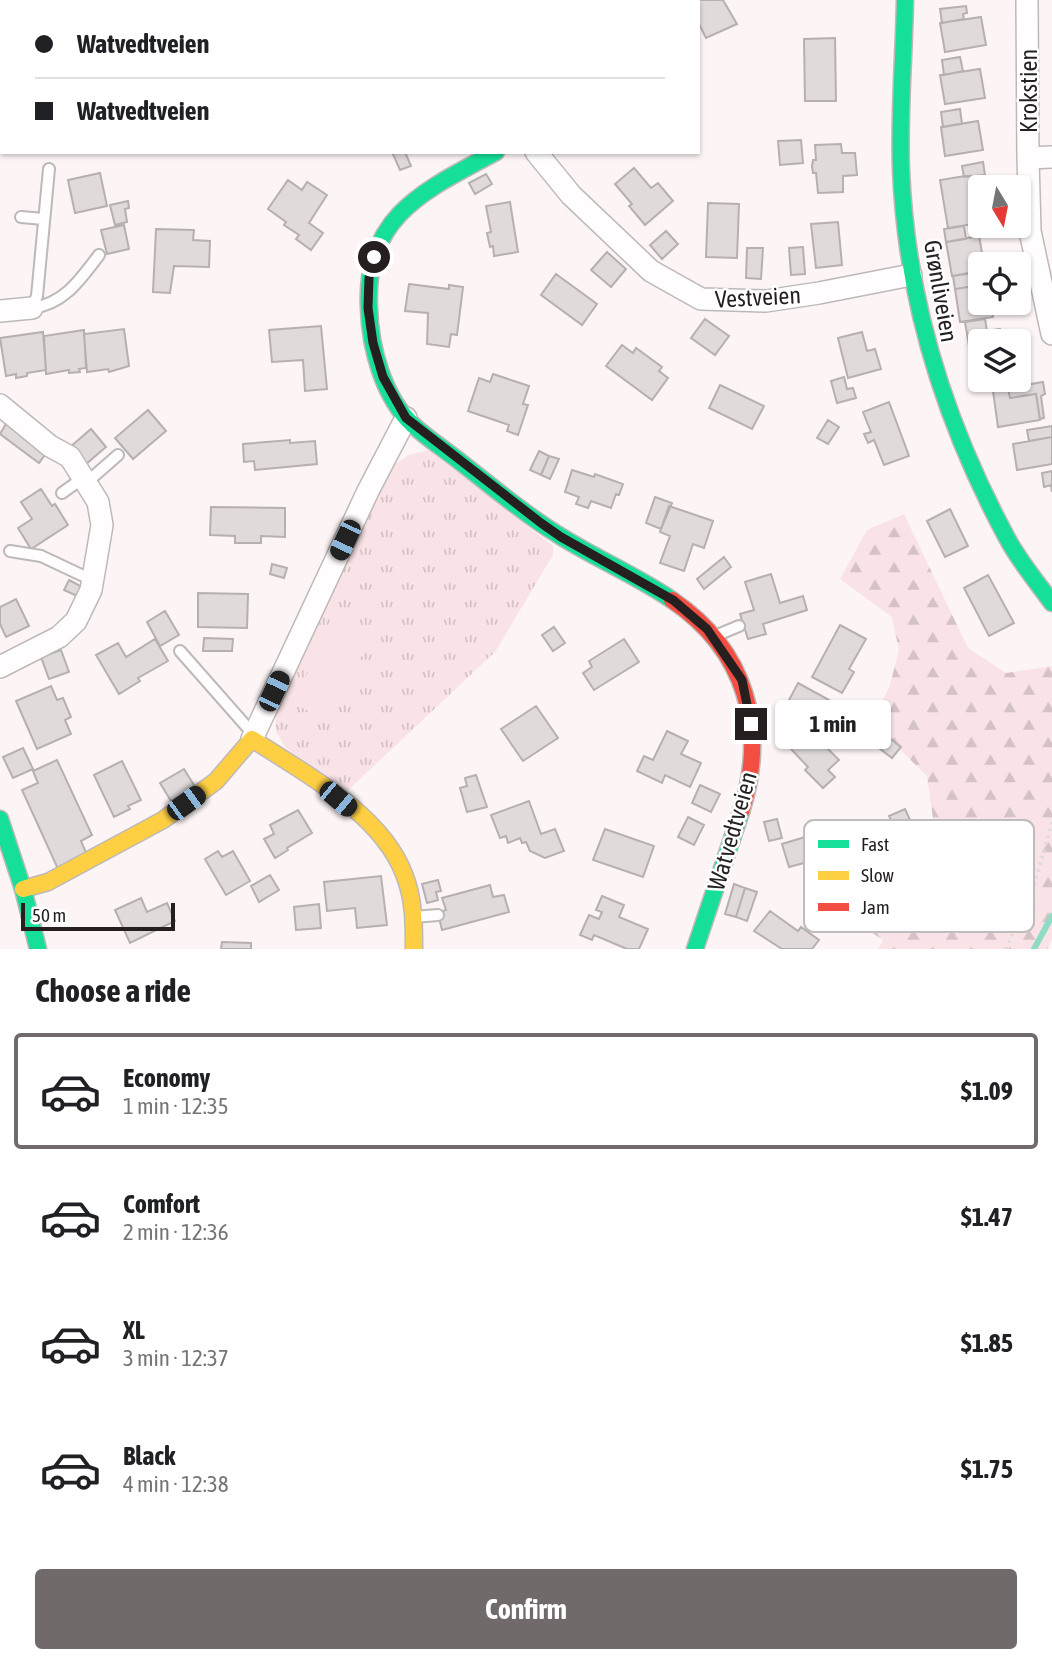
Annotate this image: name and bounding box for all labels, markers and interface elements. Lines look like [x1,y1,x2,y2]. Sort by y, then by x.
text: Watvedtveien [77,29,209,59]
street label: Krokstien [1015,49,1042,133]
text: Watvedtveien [77,96,209,126]
north arrow [968,175,1031,238]
map controls [968,175,1031,392]
street label: Grønliveien [919,238,963,344]
route start [358,241,390,273]
button: locate [968,252,1031,315]
street label: Vestveien [714,281,802,313]
button: layers [968,329,1031,392]
car [327,517,364,563]
car [256,668,293,714]
callout: 1 min [776,700,891,748]
route end [735,708,767,740]
text: 1 min [810,711,856,737]
street label: Watvedtveien [702,769,762,893]
car [316,777,361,821]
car [163,782,210,824]
legend [804,820,1034,932]
text: Fast [861,833,889,855]
text: Slow [861,864,895,886]
text: Jam [861,896,890,918]
scale bar [21,900,175,932]
text: 50 m [32,904,66,926]
text: Choose a ride [35,972,191,1009]
icon: car [39,1060,102,1123]
text: Economy [123,1063,210,1093]
text: $1.09 [961,1076,1013,1106]
text: 1 min · 12:35 [123,1093,229,1119]
icon: car [39,1186,102,1249]
text: Comfort [123,1189,200,1219]
text: $1.47 [961,1202,1013,1232]
text: 2 min · 12:36 [123,1219,229,1245]
icon: car [39,1312,102,1375]
text: XL [123,1315,145,1345]
text: $1.85 [961,1328,1013,1358]
text: 3 min · 12:37 [123,1345,229,1371]
icon: car [39,1438,102,1501]
text: Black [123,1441,175,1471]
text: $1.75 [961,1454,1013,1484]
text: 4 min · 12:38 [123,1471,229,1497]
button: Confirm [35,1569,1017,1649]

